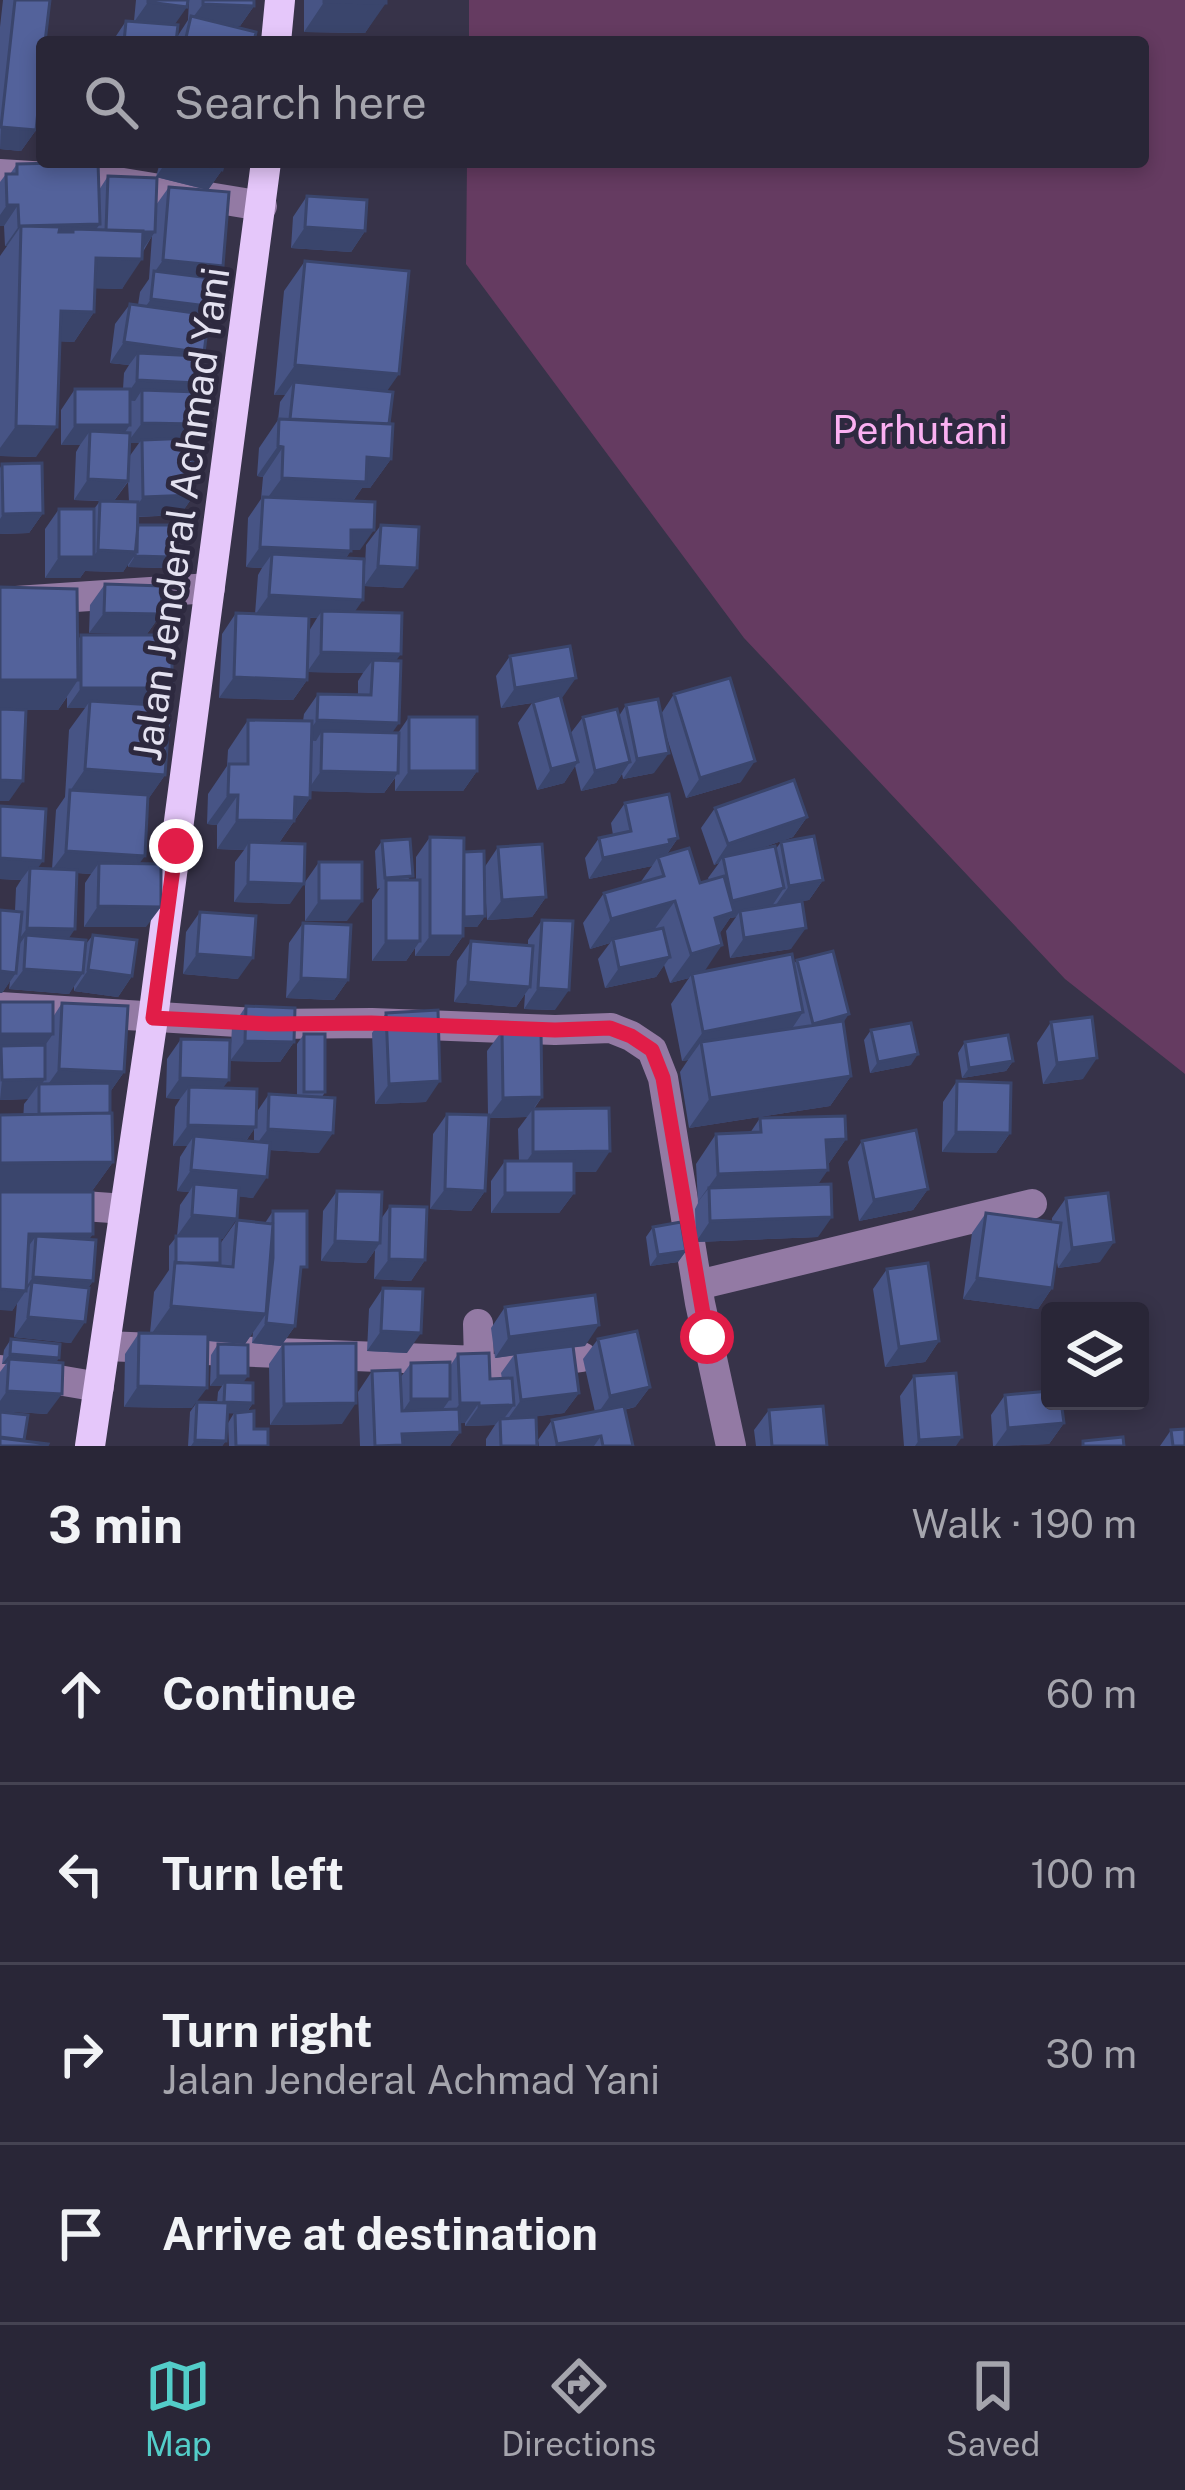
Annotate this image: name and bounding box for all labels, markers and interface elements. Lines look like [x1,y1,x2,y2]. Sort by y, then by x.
search box [36,36,1149,168]
icon: search [78,69,144,135]
text: Search here [174,76,427,129]
street label: Jalan Jenderal Achmad Yani [124,264,238,764]
park label: Perhutani [832,407,1008,453]
route end [149,819,203,873]
map controls [1041,1302,1149,1410]
button: layers [1041,1302,1149,1410]
route start [680,1310,734,1364]
text: 3 min [48,1495,183,1554]
text: Walk · 190 m [912,1501,1137,1547]
icon: ahead [48,1661,114,1727]
text: Continue [162,1667,356,1720]
text: 60 m [1046,1671,1137,1717]
icon: left [48,1841,114,1907]
text: Turn left [162,1847,344,1900]
text: 100 m [1030,1851,1137,1897]
text: Turn right [162,2004,373,2057]
icon: right [48,2021,114,2087]
text: 30 m [1046,2031,1137,2077]
text: Jalan Jenderal Achmad Yani [162,2057,660,2103]
icon: arrive [48,2201,114,2267]
text: Arrive at destination [162,2207,598,2260]
tab: Map [145,2353,212,2463]
tab: Directions [501,2353,656,2463]
tab: Saved [946,2353,1040,2463]

